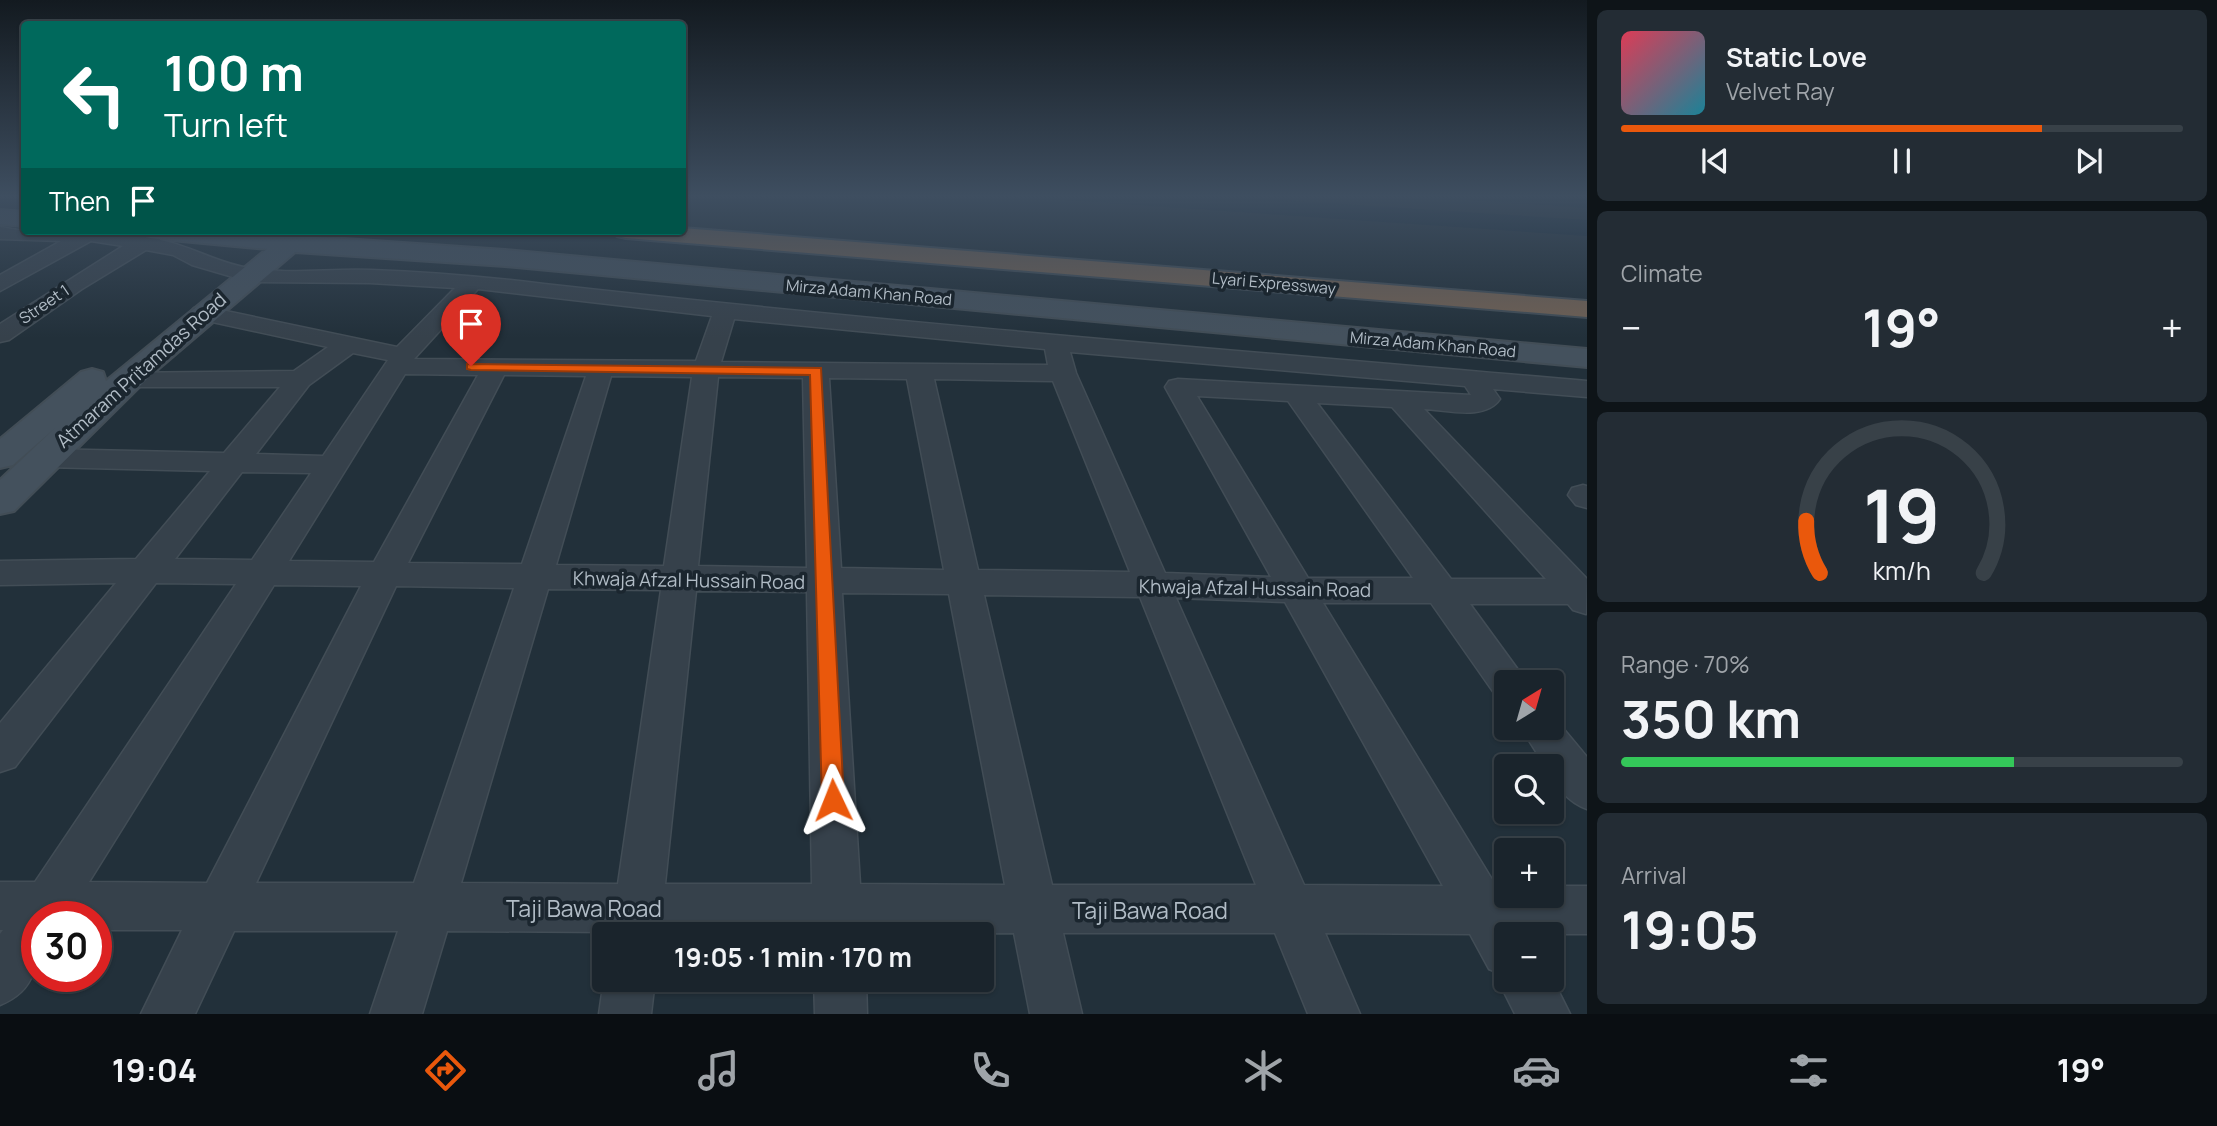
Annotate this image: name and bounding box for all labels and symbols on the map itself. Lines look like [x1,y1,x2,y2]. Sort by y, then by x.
street label: Lyari Expressway [1211,267,1337,299]
street label: Mirza Adam Khan Road [785,274,953,310]
street label: Street 1 [14,279,74,329]
street label: Atmaram Pritamdas Road [50,287,232,453]
pin [441,294,501,366]
street label: Mirza Adam Khan Road [1349,326,1517,362]
street label: Khwaja Afzal Hussain Road [573,565,805,595]
street label: Khwaja Afzal Hussain Road [1139,573,1371,603]
north arrow [1494,670,1564,740]
position arrow [796,763,870,837]
street label: Taji Bawa Road [506,892,662,924]
street label: Taji Bawa Road [1072,894,1228,926]
speed limit sign: 30 [21,901,112,992]

